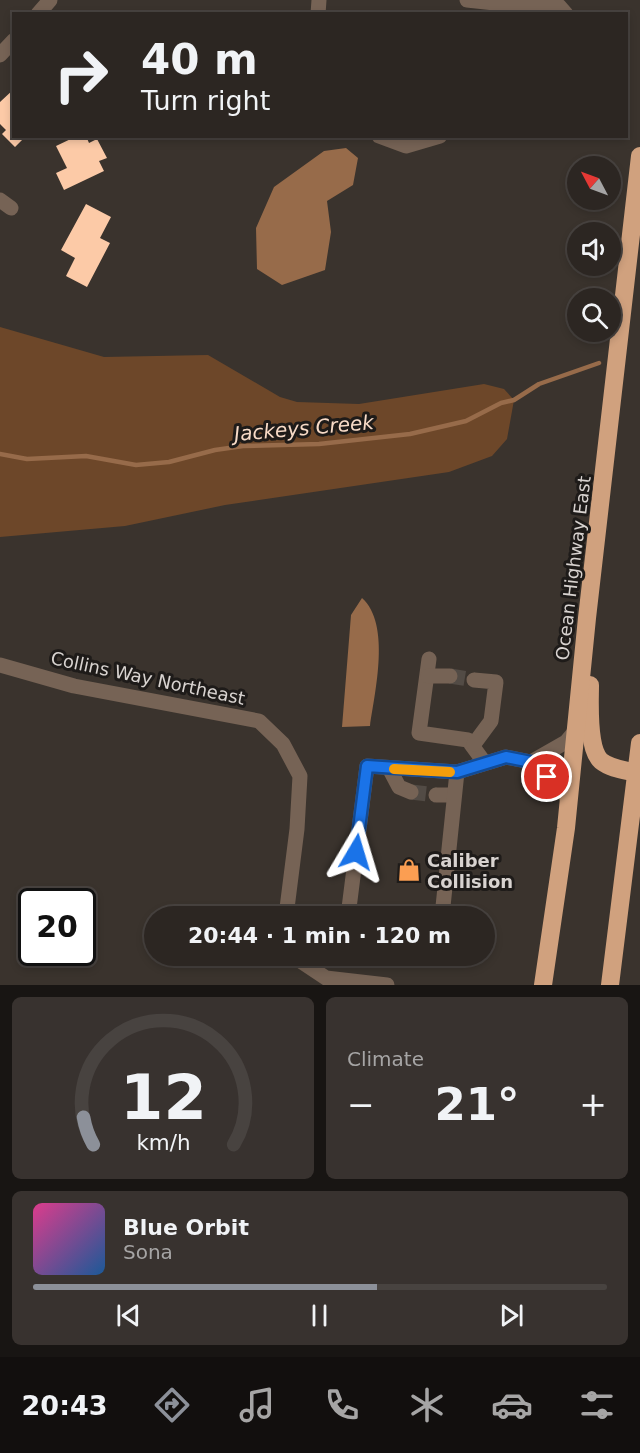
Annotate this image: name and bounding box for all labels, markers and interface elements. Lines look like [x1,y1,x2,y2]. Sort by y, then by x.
text: 40 m [141,35,258,84]
icon: right [42,36,120,114]
text: Turn right [141,85,270,116]
north arrow [567,156,621,210]
map controls [567,156,621,342]
button: sound [567,222,621,276]
button: search [567,288,621,342]
water label: Jackeys Creek [229,410,376,446]
street label: Ocean Highway East [551,475,595,661]
street label: Collins Way Northeast [49,647,247,709]
pin [521,751,572,802]
icon: arrive [530,760,563,793]
position arrow [324,820,388,884]
place label: Caliber Collision [427,850,513,892]
shop icon: Caliber Collision [396,857,422,883]
speed limit sign: 20 [18,888,96,966]
text: 20:44 · 1 min · 120 m [188,923,451,948]
text: Climate [347,1047,424,1071]
text: 12 [120,1061,206,1134]
text: 21° [434,1078,520,1131]
text: − [347,1085,375,1124]
text: + [579,1085,607,1124]
text: km/h [136,1130,190,1155]
text: Blue Orbit [123,1215,249,1240]
text: Sona [123,1240,173,1264]
icon: previous [112,1299,145,1332]
icon: pause [303,1299,336,1332]
icon: next [495,1299,528,1332]
icon: directions [151,1384,193,1426]
icon: music [236,1384,278,1426]
icon: phone [321,1384,363,1426]
icon: climate [406,1384,448,1426]
icon: car [491,1384,533,1426]
icon: filters [576,1384,618,1426]
text: 20:43 [22,1390,108,1421]

